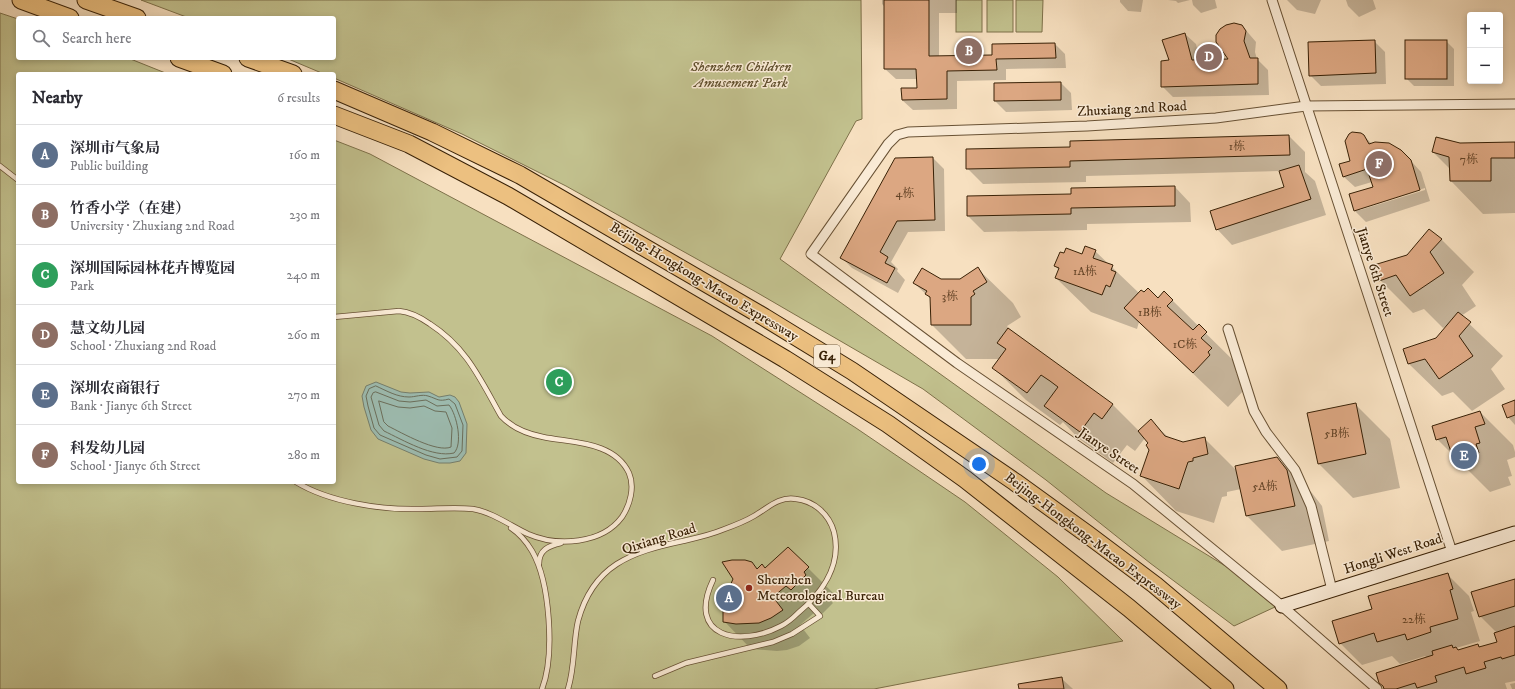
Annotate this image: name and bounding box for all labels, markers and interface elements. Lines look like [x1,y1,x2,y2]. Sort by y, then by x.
map controls [1467,12,1503,84]
button: + [1467,12,1503,48]
search box [16,16,336,60]
icon: search [30,27,52,49]
text: Search here [62,29,131,48]
pin: B [956,36,982,66]
pin: D [1196,42,1222,72]
button: − [1467,48,1503,84]
park label: Shenzhen Children Amusement Park [690,58,791,92]
text: Nearby [32,87,82,109]
text: 6 results [277,90,320,106]
street label: Zhuxiang 2nd Road [1077,97,1187,121]
text: 深圳市气象局 [70,139,160,158]
house number: 1栋 [1229,139,1245,154]
text: A [41,147,49,163]
text: 160 m [289,147,320,163]
pin: F [1366,149,1392,179]
house number: 7栋 [1460,152,1478,167]
text: Public building [70,158,148,174]
house number: 4栋 [896,186,914,201]
text: 竹香小学（在建） [70,199,190,218]
text: B [41,207,49,223]
text: 230 m [289,207,320,223]
text: University · Zhuxiang 2nd Road [70,218,234,234]
street label: Beijing-Hongkong-Macao Expressway [606,218,802,346]
street label: Jianye 6th Street [1351,223,1398,319]
text: 深圳国际园林花卉博览园 [70,259,235,278]
house number: 1A栋 [1073,264,1097,279]
text: C [41,267,49,283]
text: 240 m [287,267,320,283]
text: Park [70,278,94,294]
house number: 3栋 [942,289,958,304]
house number: 1B栋 [1138,305,1162,320]
text: 慧文幼儿园 [70,319,145,338]
text: D [40,327,50,343]
text: 260 m [287,327,320,343]
house number: 1C栋 [1173,337,1197,352]
text: School · Zhuxiang 2nd Road [70,338,216,354]
road number: G4 [814,345,840,367]
pin: C [546,367,572,397]
text: 深圳农商银行 [70,379,160,398]
text: E [40,387,50,403]
text: 270 m [288,387,320,403]
text: Bank · Jianye 6th Street [70,398,192,414]
street label: Jianye Street [1073,423,1144,478]
house number: 5B栋 [1324,426,1350,441]
text: 科发幼儿园 [70,439,145,458]
pin: E [1451,441,1477,471]
text: F [41,447,49,463]
text: 280 m [288,447,320,463]
your location [969,454,989,474]
text: School · Jianye 6th Street [70,458,201,474]
street label: Beijing-Hongkong-Macao Expressway [1001,469,1185,614]
house number: 5A栋 [1252,479,1278,494]
street label: Qixiang Road [620,519,698,559]
street label: Hongli West Road [1342,530,1444,578]
place label: Shenzhen Meteorological Bureau [757,571,885,605]
pin: A [716,583,742,613]
marker: Shenzhen Meteorological Bureau [744,583,754,593]
house number: 22栋 [1402,612,1426,627]

